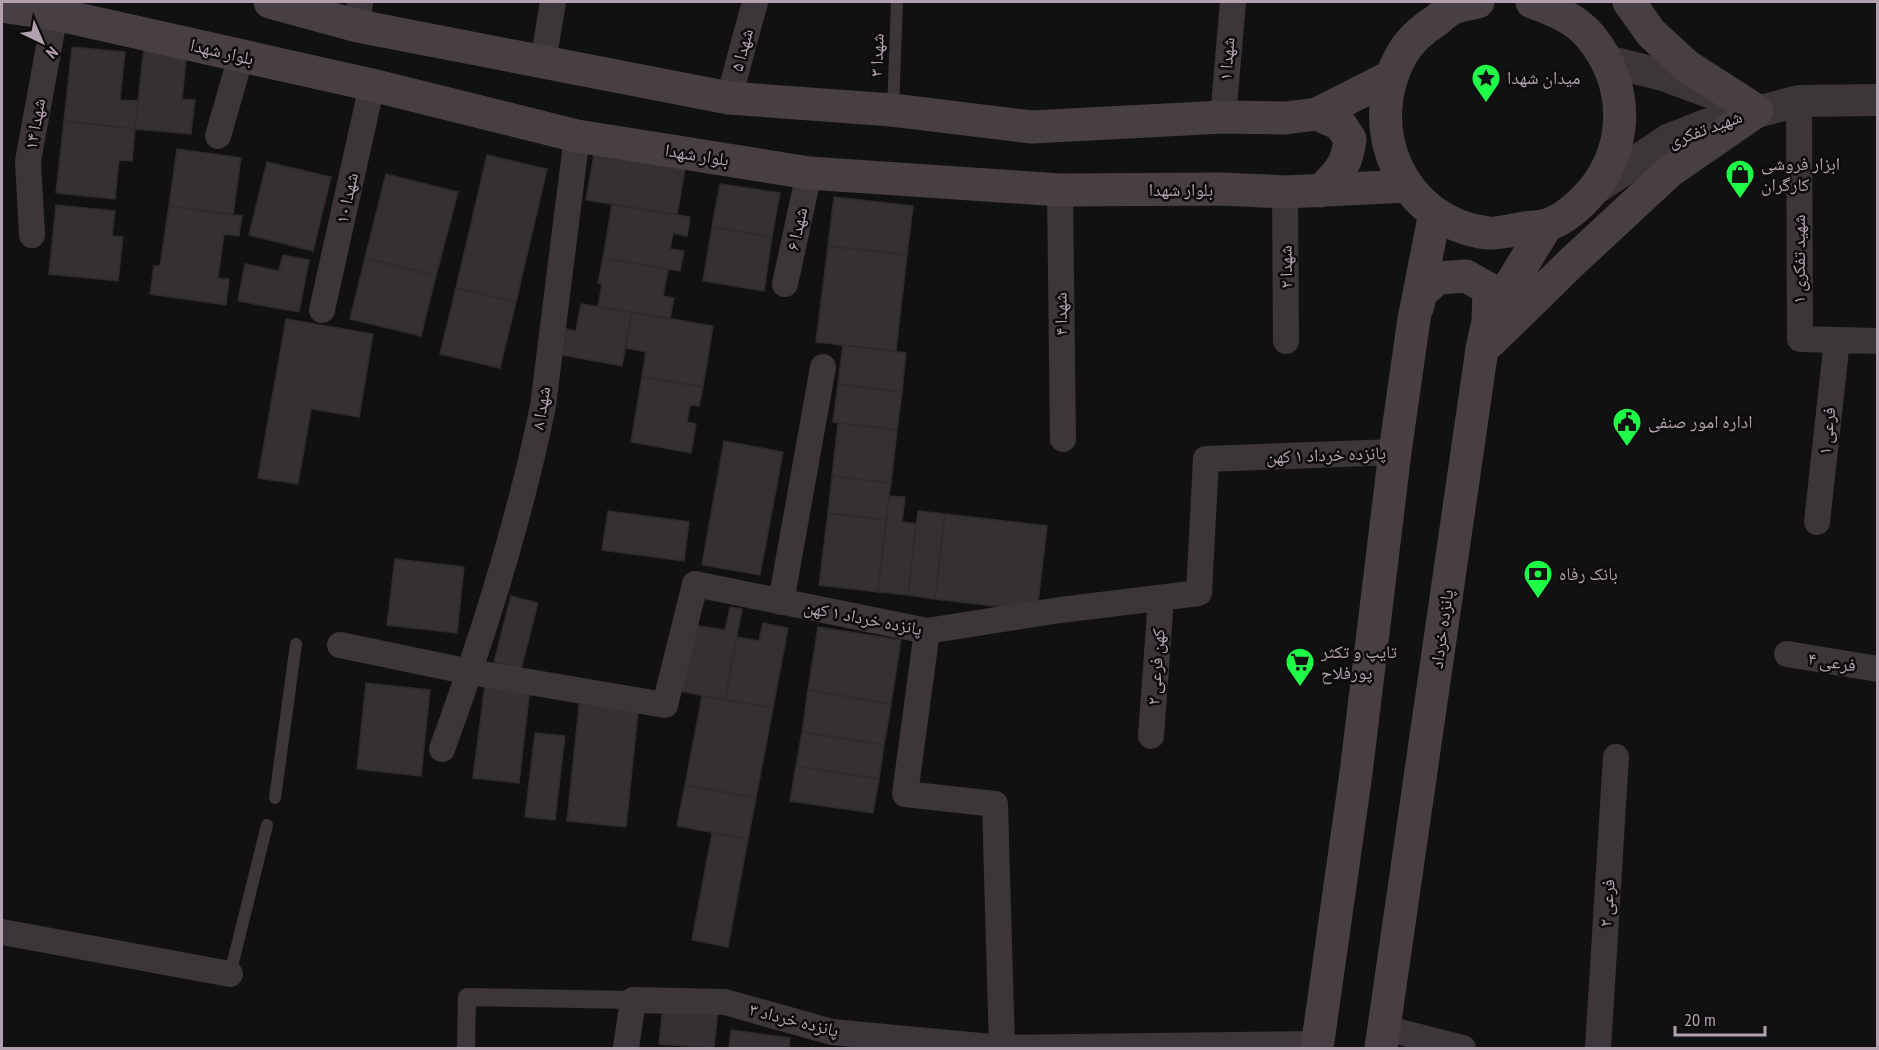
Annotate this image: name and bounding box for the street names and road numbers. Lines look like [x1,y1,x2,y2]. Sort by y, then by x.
street label: شهدا ۵ [725,26,758,74]
street label: بلوار شهدا [188,33,256,70]
street label: شهدا ۳ [864,33,889,77]
street label: شهدا ۱ [1214,36,1239,81]
street label: شهدا ۱۴ [19,97,50,151]
street label: شهید تفکری [1665,104,1745,153]
street label: بلوار شهدا [663,138,731,171]
street label: شهدا ۱۰ [330,170,363,225]
street label: بلوار شهدا [1149,178,1213,201]
street label: شهدا ۶ [781,205,812,253]
street label: شهید تفکری ۱ [1787,214,1810,304]
street label: شهدا ۲ [1274,245,1297,289]
street label: شهدا ۴ [1049,292,1072,336]
street label: شهدا ۸ [526,385,555,431]
street label: فرعی ۱ [1813,406,1840,456]
street label: پانزده خرداد ۱ کهن [1266,441,1386,468]
street label: پانزده خرداد [1425,588,1459,670]
street label: پانزده خرداد ۱ کهن [802,595,924,640]
street label: کهن فرعی ۲ [1141,627,1170,706]
street label: فرعی ۴ [1806,646,1858,677]
street label: فرعی ۲ [1593,878,1620,928]
street label: پانزده خرداد ۳ [747,997,841,1042]

